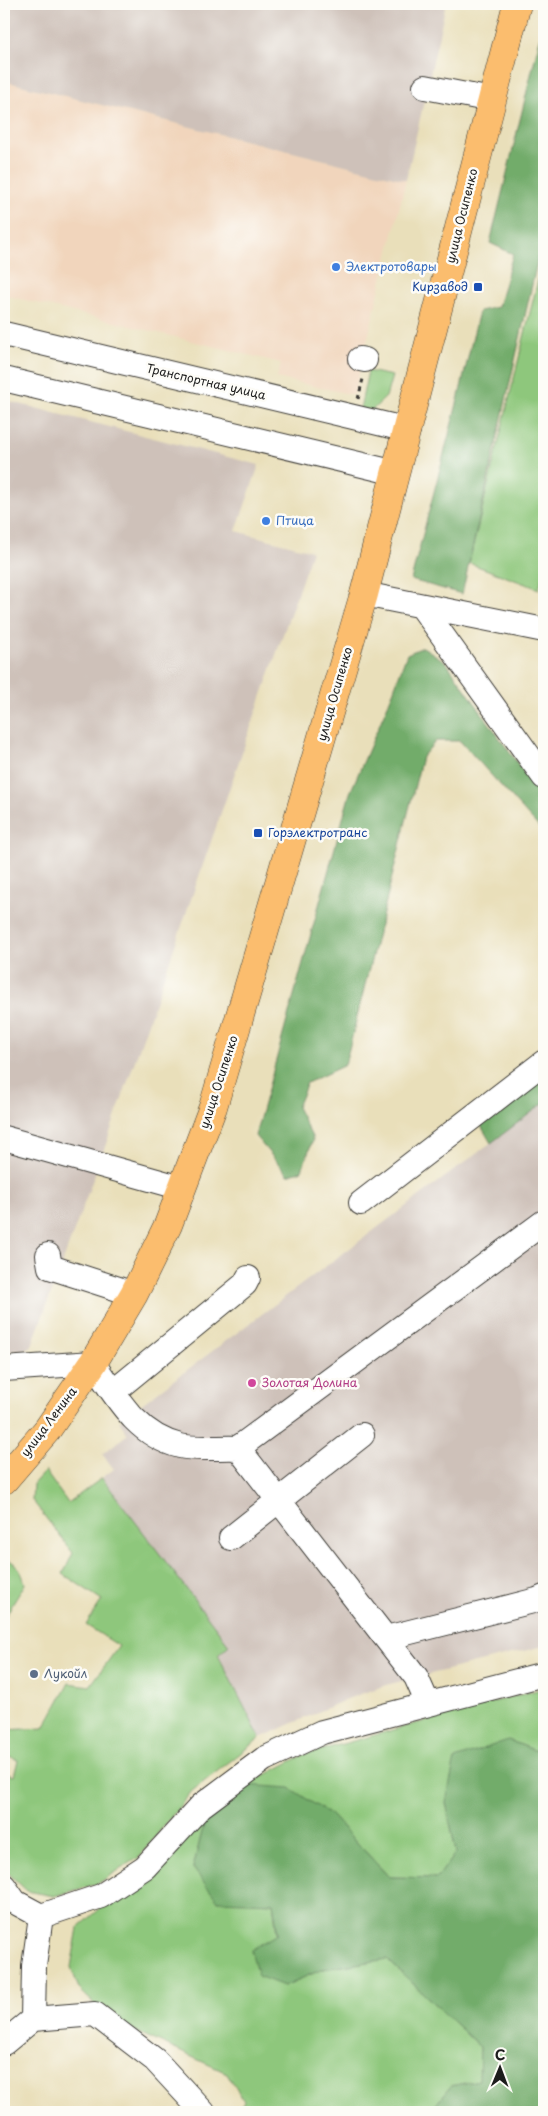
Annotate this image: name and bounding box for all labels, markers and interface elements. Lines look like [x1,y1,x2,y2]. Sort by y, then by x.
street label: улица Осипенко [441,166,482,265]
place label: Электротовары [346,257,437,275]
marker: Электротовары [330,261,342,273]
place label: Кирзавод [412,277,468,295]
marker: Кирзавод [472,281,484,293]
street label: Транспортная улица [145,359,268,404]
place label: Птица [276,511,314,529]
marker: Птица [260,515,272,527]
street label: улица Осипенко [312,644,356,743]
place label: Горэлектротранс [268,823,367,841]
marker: Горэлектротранс [252,827,264,839]
street label: улица Осипенко [194,1032,242,1131]
place label: Золотая Долина [262,1373,358,1391]
marker: Золотая Долина [246,1377,258,1389]
street label: улица Ленина [16,1382,81,1460]
place label: Лукойл [44,1664,87,1682]
marker: Лукойл [28,1668,40,1680]
north arrow [476,2044,526,2094]
text: С [495,2044,506,2065]

